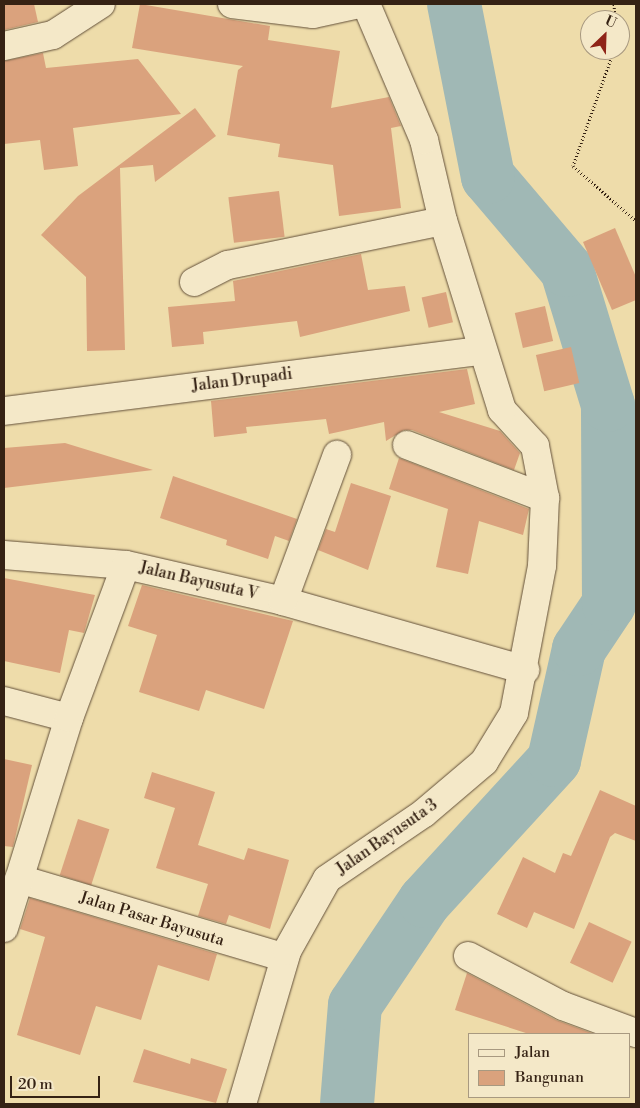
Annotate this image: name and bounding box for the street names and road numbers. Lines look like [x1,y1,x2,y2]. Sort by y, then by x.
street label: Jalan Drupadi [191,364,293,396]
street label: Jalan Bayusuta V [138,558,260,604]
street label: Jalan Bayusuta 3 [333,795,441,879]
street label: Jalan Pasar Bayusuta [77,888,227,950]

